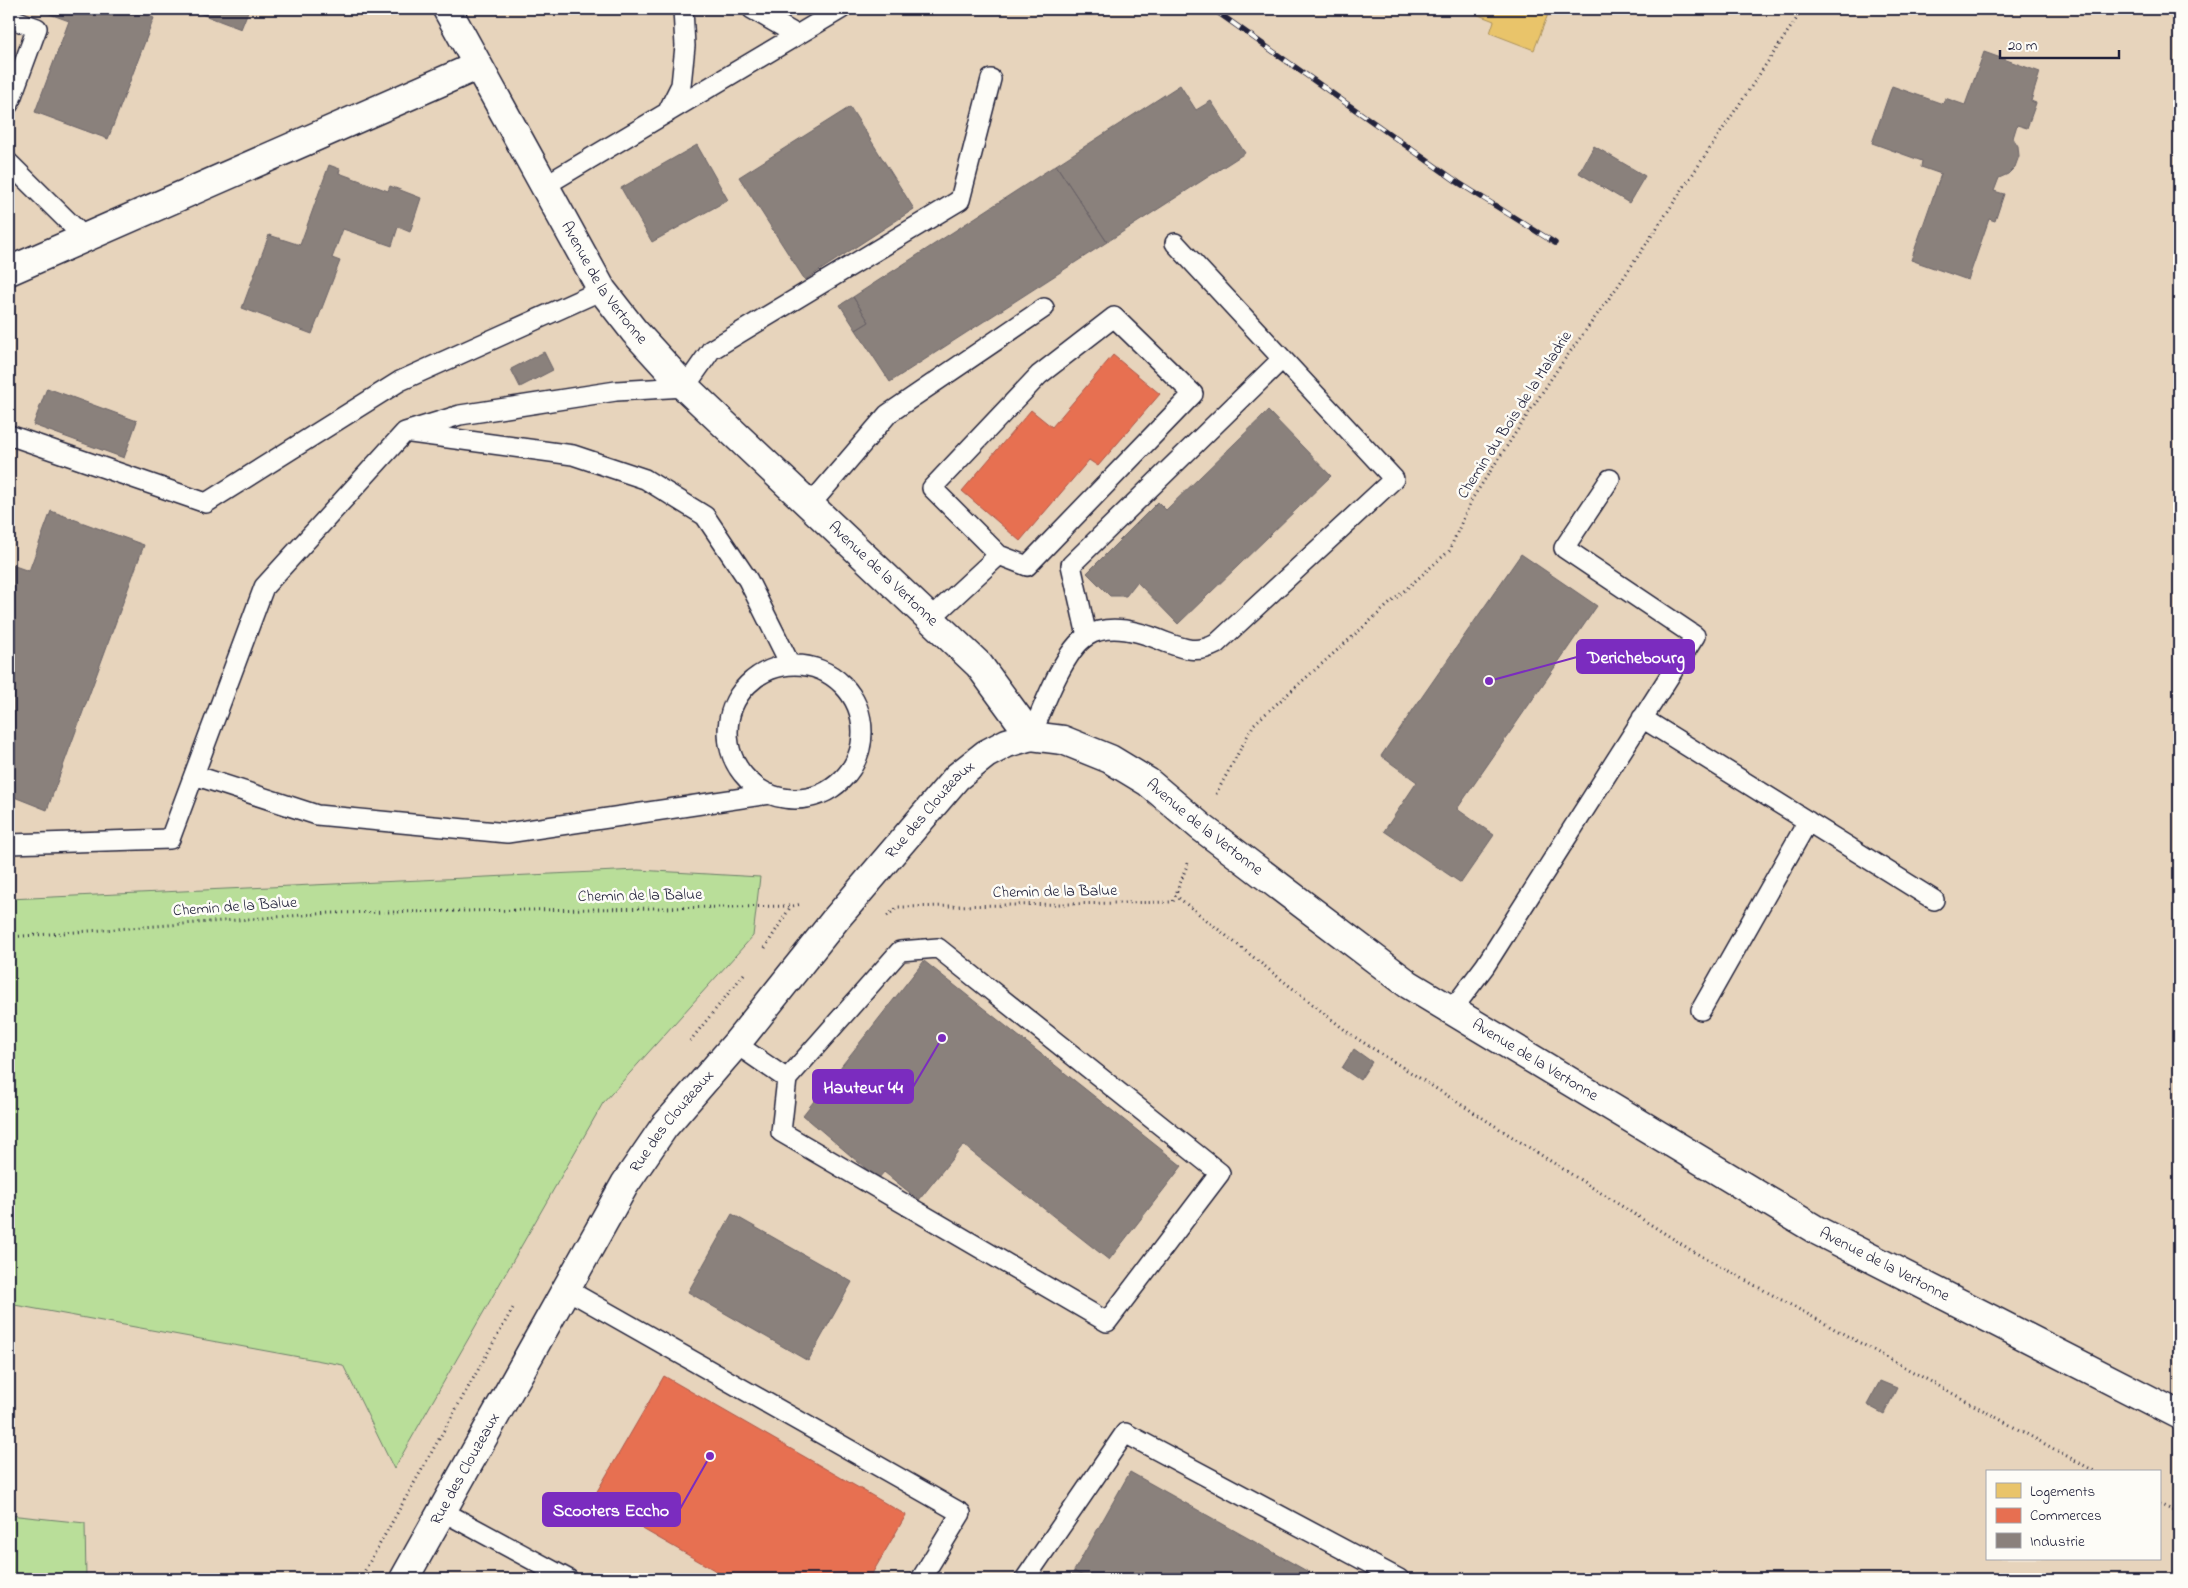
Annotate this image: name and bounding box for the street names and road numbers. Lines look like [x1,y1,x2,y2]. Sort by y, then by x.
street label: Avenue de la Vertonne [554,217,654,351]
street label: Chemin du Bois de la Maladrie [1452,326,1579,504]
street label: Avenue de la Vertonne [822,516,944,633]
street label: Rue des Clouzeaux [880,755,980,865]
street label: Avenue de la Vertonne [1141,773,1268,882]
street label: Chemin de la Balue [993,879,1118,905]
street label: Chemin de la Balue [578,883,703,909]
street label: Chemin de la Balue [172,891,299,923]
street label: Avenue de la Vertonne [1467,1013,1603,1108]
street label: Rue des Clouzeaux [624,1065,720,1178]
street label: Avenue de la Vertonne [1815,1221,1954,1308]
street label: Rue des Clouzeaux [424,1409,507,1530]

